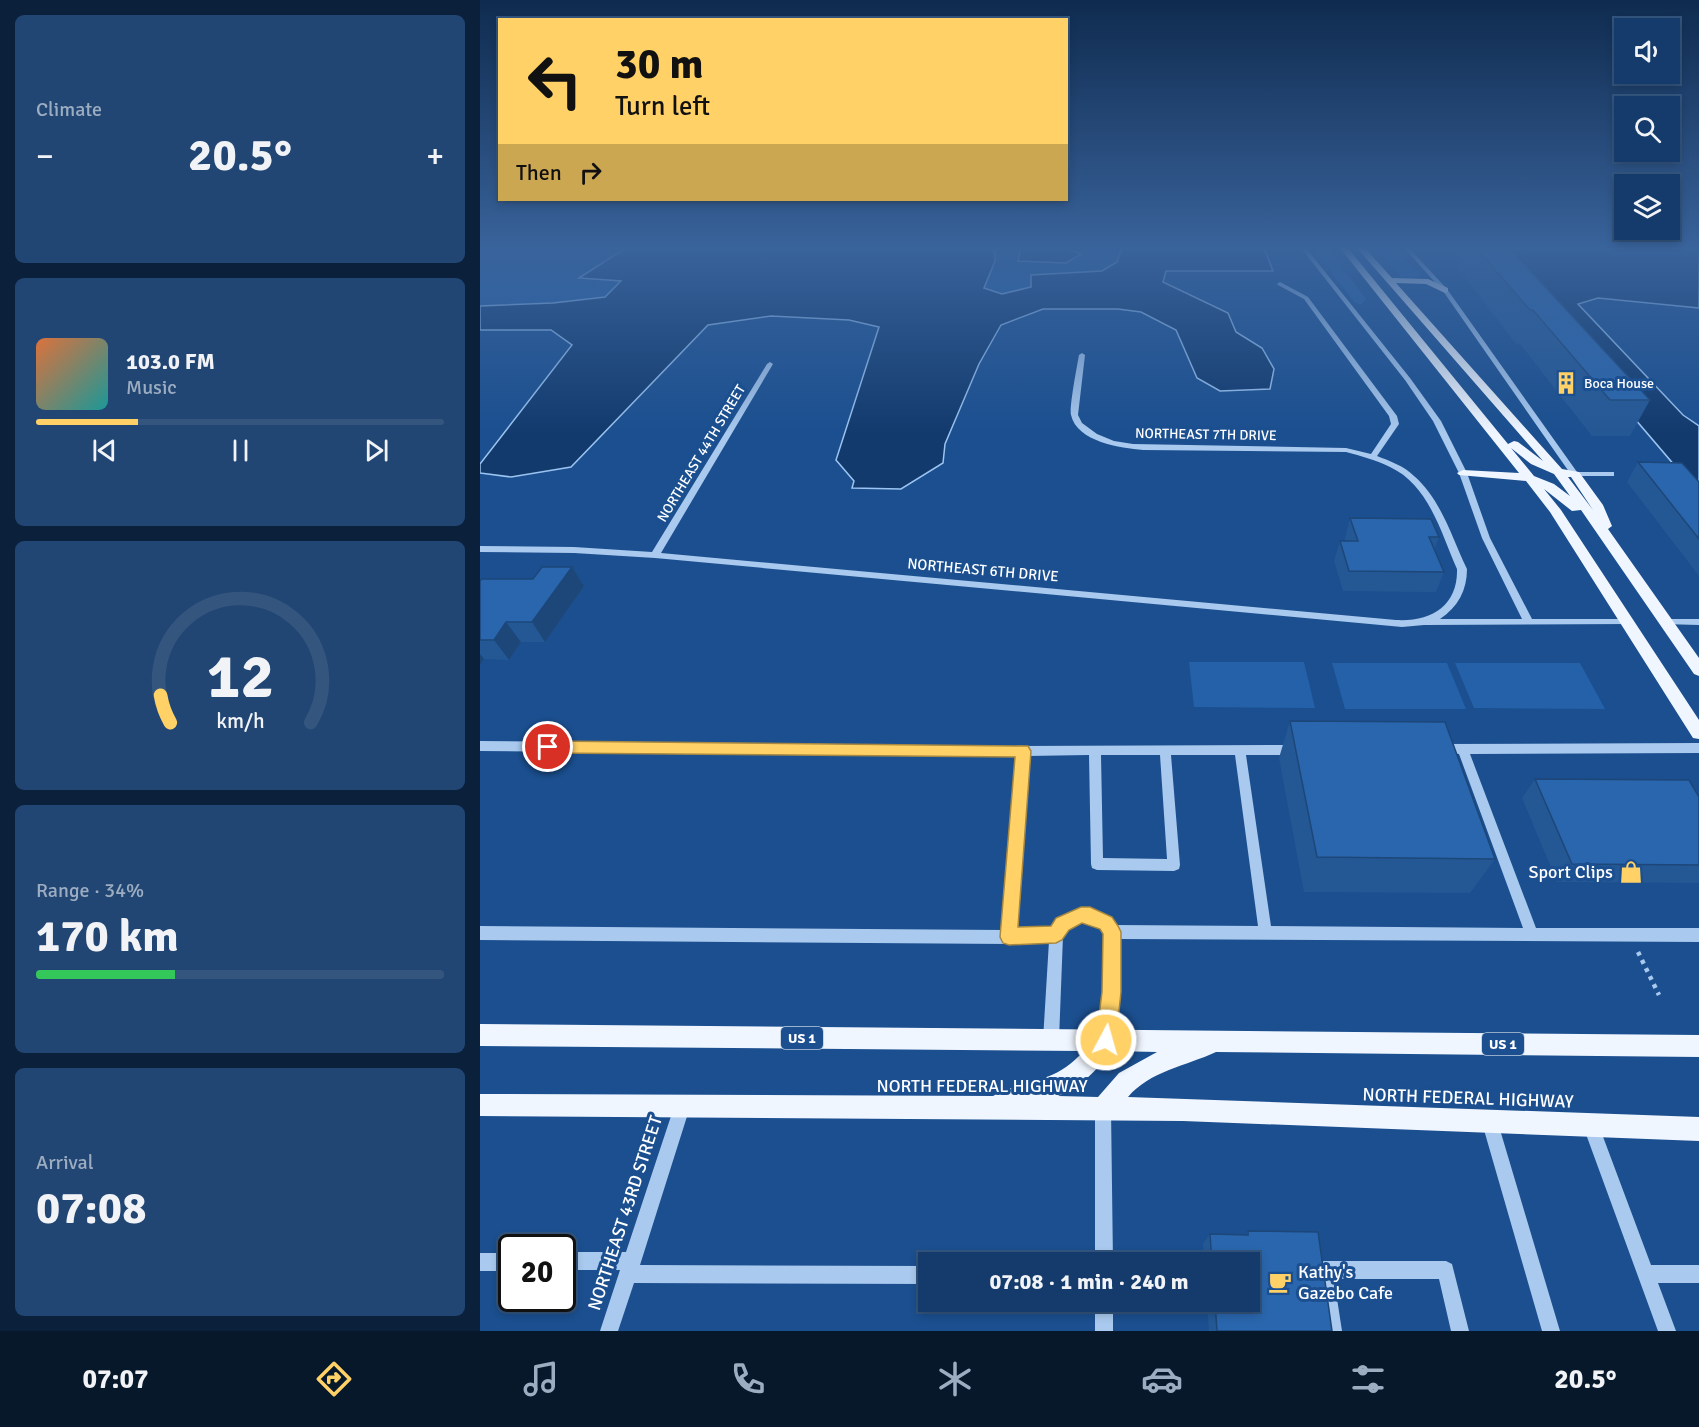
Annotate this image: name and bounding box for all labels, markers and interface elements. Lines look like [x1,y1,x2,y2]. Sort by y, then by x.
map controls [1614,18,1680,240]
button: sound [1614,18,1680,84]
text: 30 m [615,39,704,90]
icon: left [516,42,594,120]
text: Turn left [615,90,710,123]
button: search [1614,96,1680,162]
text: Climate [36,97,102,122]
text: 20.5° [188,128,292,183]
text: − [36,136,54,177]
text: + [426,136,444,177]
icon: right [574,156,607,189]
text: Then [516,159,562,186]
button: layers [1614,174,1680,240]
text: 103.0 FM [126,348,215,375]
building icon: Boca House [1553,370,1579,396]
text: Music [126,375,177,400]
place label: Boca House [1584,375,1654,392]
street label: NORTHEAST 44TH STREET [654,381,749,525]
street label: NORTHEAST 7TH DRIVE [1135,425,1277,444]
icon: previous [88,434,121,467]
icon: pause [224,434,257,467]
icon: next [360,434,393,467]
street label: NORTHEAST 6TH DRIVE [907,554,1059,586]
text: 12 [206,638,274,715]
text: km/h [216,708,264,734]
pin [522,721,573,772]
icon: arrive [531,730,564,763]
shop icon: Sport Clips [1618,859,1644,885]
place label: Sport Clips [1528,861,1613,883]
text: Range · 34% [36,878,144,903]
text: 170 km [36,909,179,964]
position arrow [1074,1008,1138,1072]
road number: US 1 [781,1027,823,1049]
road number: US 1 [1482,1033,1524,1055]
street label: NORTH FEDERAL HIGHWAY [876,1075,1088,1097]
street label: NORTH FEDERAL HIGHWAY [1362,1083,1574,1113]
street label: NORTHEAST 43RD STREET [583,1113,667,1313]
text: Arrival [36,1150,94,1175]
text: 07:08 [36,1181,146,1236]
speed limit sign: 20 [498,1234,576,1312]
place label: Kathy's Gazebo Cafe [1298,1261,1393,1304]
text: 07:08 · 1 min · 240 m [989,1268,1189,1295]
cafe icon: Kathy's Gazebo Cafe [1267,1269,1293,1295]
icon: directions [313,1358,355,1400]
icon: music [520,1358,562,1400]
icon: phone [727,1358,769,1400]
icon: climate [934,1358,976,1400]
icon: car [1141,1358,1183,1400]
icon: filters [1347,1358,1389,1400]
text: 07:07 [82,1363,149,1396]
text: 20.5° [1554,1363,1617,1396]

